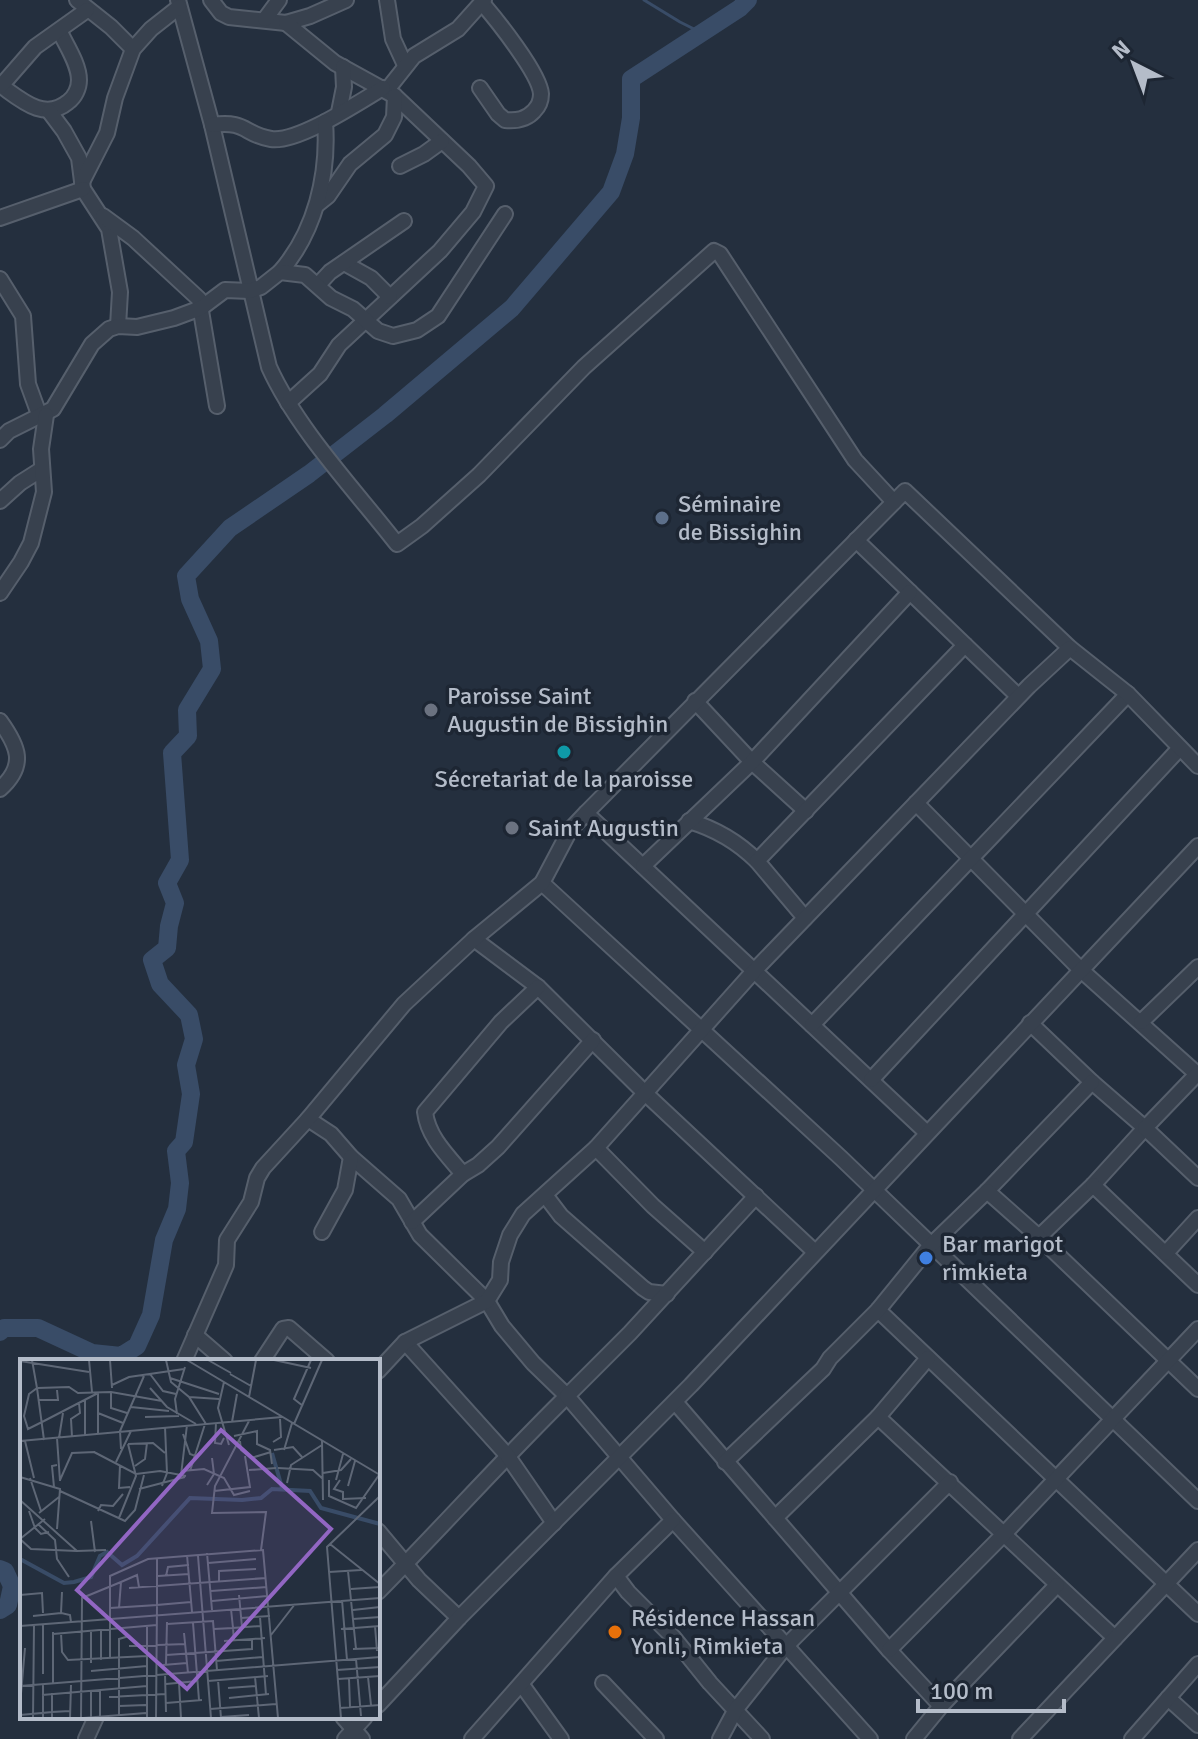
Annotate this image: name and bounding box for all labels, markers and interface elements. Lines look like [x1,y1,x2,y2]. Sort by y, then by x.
north arrow [1094,24,1174,104]
text: N [1106,34,1136,65]
place label: Séminaire de Bissighin [678,489,802,547]
marker: Séminaire de Bissighin [653,509,671,527]
place label: Paroisse Saint Augustin de Bissighin [447,681,668,739]
marker: Paroisse Saint Augustin de Bissighin [422,701,440,719]
marker: Sécretariat de la paroisse [555,743,573,761]
place label: Sécretariat de la paroisse [435,764,693,794]
place label: Saint Augustin [528,813,679,843]
marker: Saint Augustin [503,819,521,837]
place label: Bar marigot rimkieta [942,1229,1063,1287]
marker: Bar marigot rimkieta [917,1249,935,1267]
inset map [20,1359,380,1719]
place label: Résidence Hassan Yonli, Rimkieta [631,1603,815,1661]
marker: Résidence Hassan Yonli, Rimkieta [606,1623,624,1641]
scale bar [918,1663,1064,1713]
text: 100 m [930,1676,993,1706]

